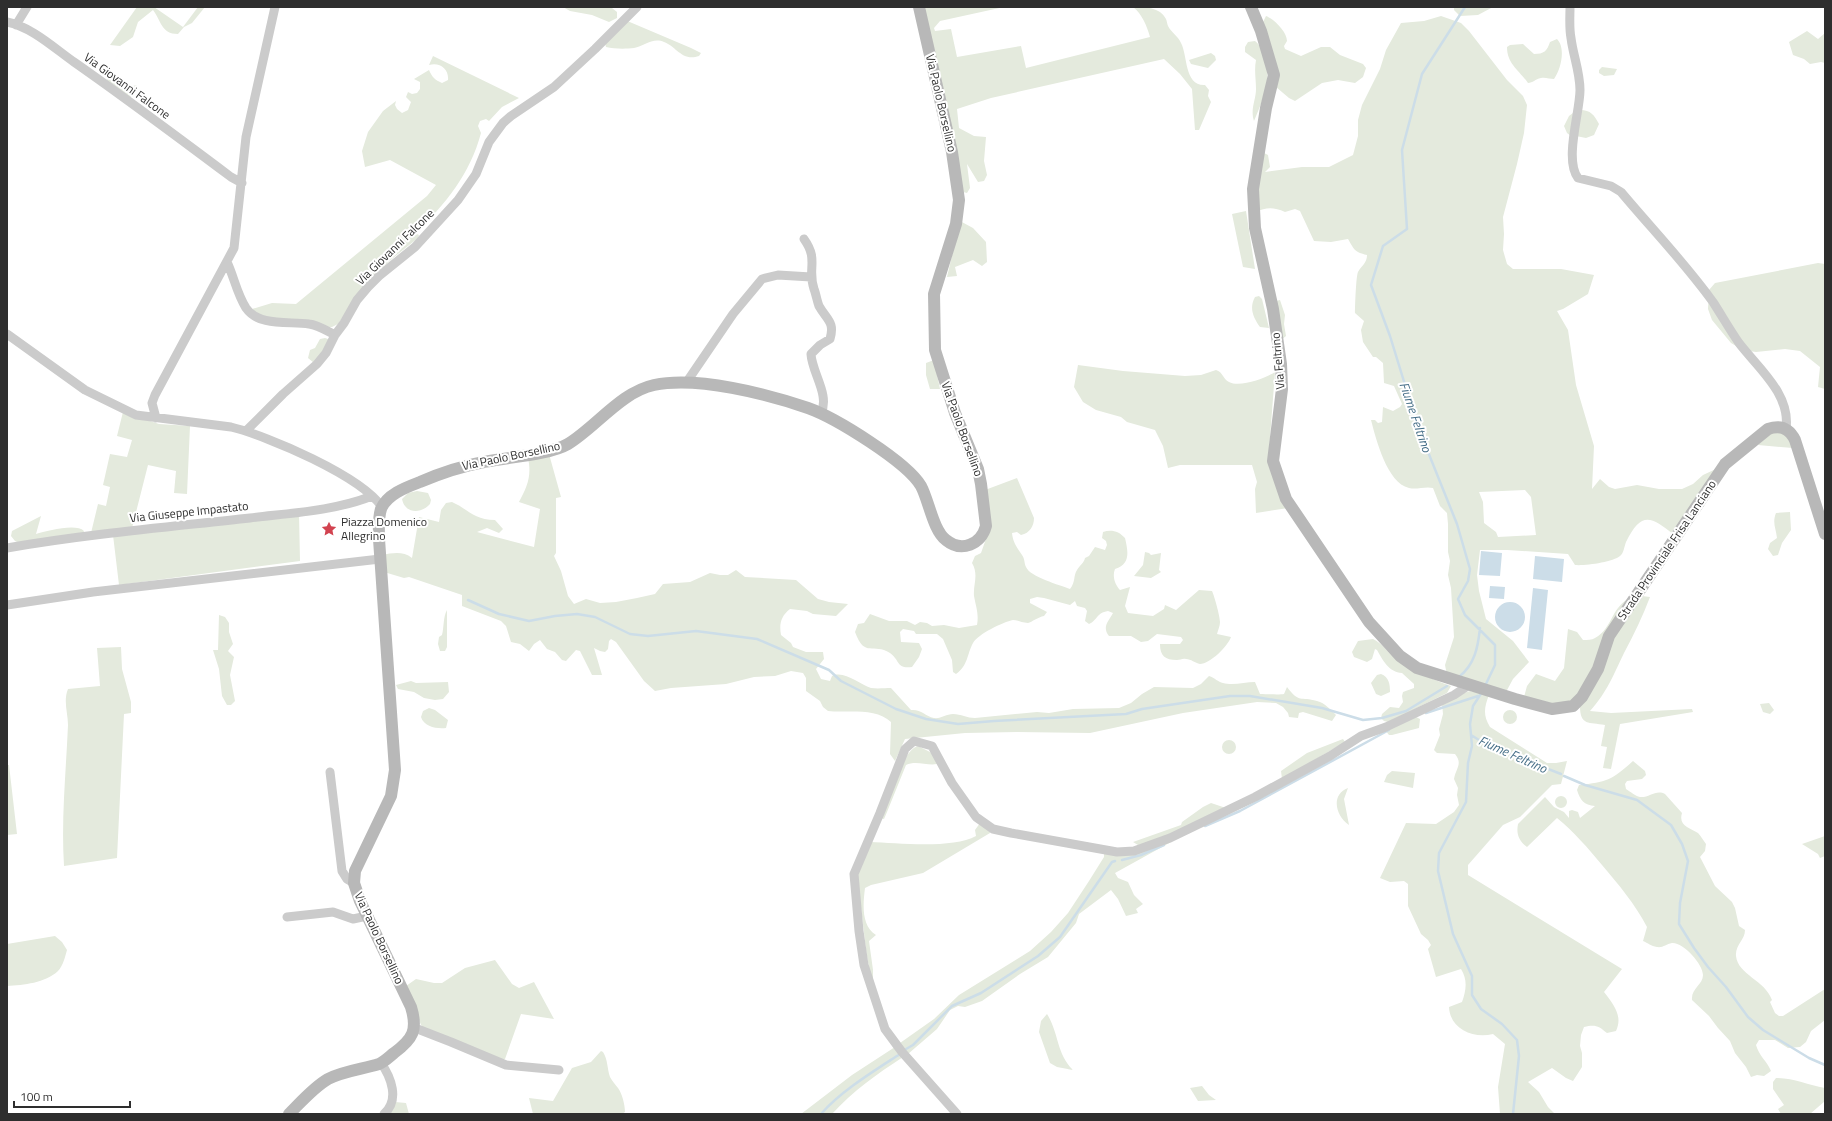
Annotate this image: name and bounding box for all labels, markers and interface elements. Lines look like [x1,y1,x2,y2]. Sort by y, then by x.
street label: Via Giovanni Falcone [80,48,175,124]
street label: Via Paolo Borsellino [921,52,962,154]
street label: Via Giovanni Falcone [351,204,438,289]
street label: Via Feltrino [1266,332,1289,390]
street label: Via Paolo Borsellino [936,379,988,479]
water label: Fiume Feltrino [1395,379,1438,455]
street label: Via Paolo Borsellino [460,436,562,475]
street label: Strada Provinciale Frisa Lanciano [1613,476,1721,624]
street label: Via Giuseppe Impastato [129,496,249,527]
place label: Piazza Domenico Allegrino [341,512,427,545]
place icon: Piazza Domenico Allegrino [320,520,338,538]
water label: Fiume Feltrino [1476,730,1551,778]
street label: Via Paolo Borsellino [350,889,409,987]
scale bar [14,1083,130,1109]
text: 100 m [20,1087,53,1106]

